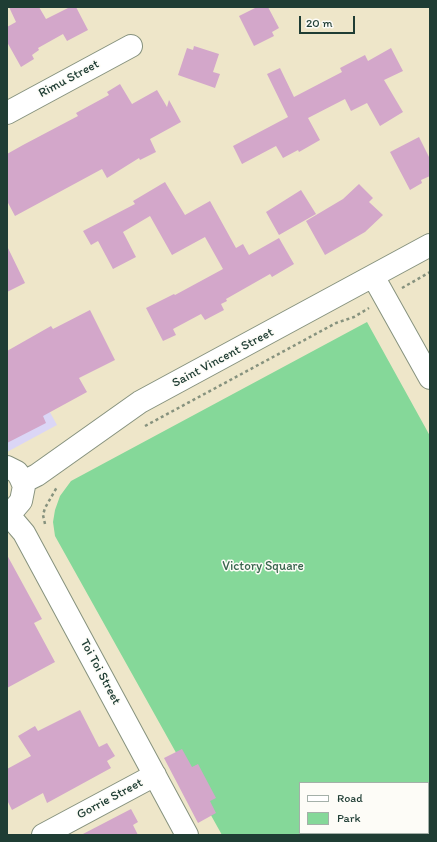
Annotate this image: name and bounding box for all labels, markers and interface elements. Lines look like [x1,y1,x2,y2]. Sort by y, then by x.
scale bar [301,8,357,34]
text: 20 m [306,16,333,30]
street label: Rimu Street [36,57,102,101]
street label: Saint Vincent Street [170,325,276,391]
park label: Victory Square [222,559,304,575]
street label: Toi Toi Street [76,636,124,708]
street label: Gorrie Street [74,775,146,823]
legend [299,782,429,834]
text: Road [337,791,363,805]
text: Park [337,811,361,825]

